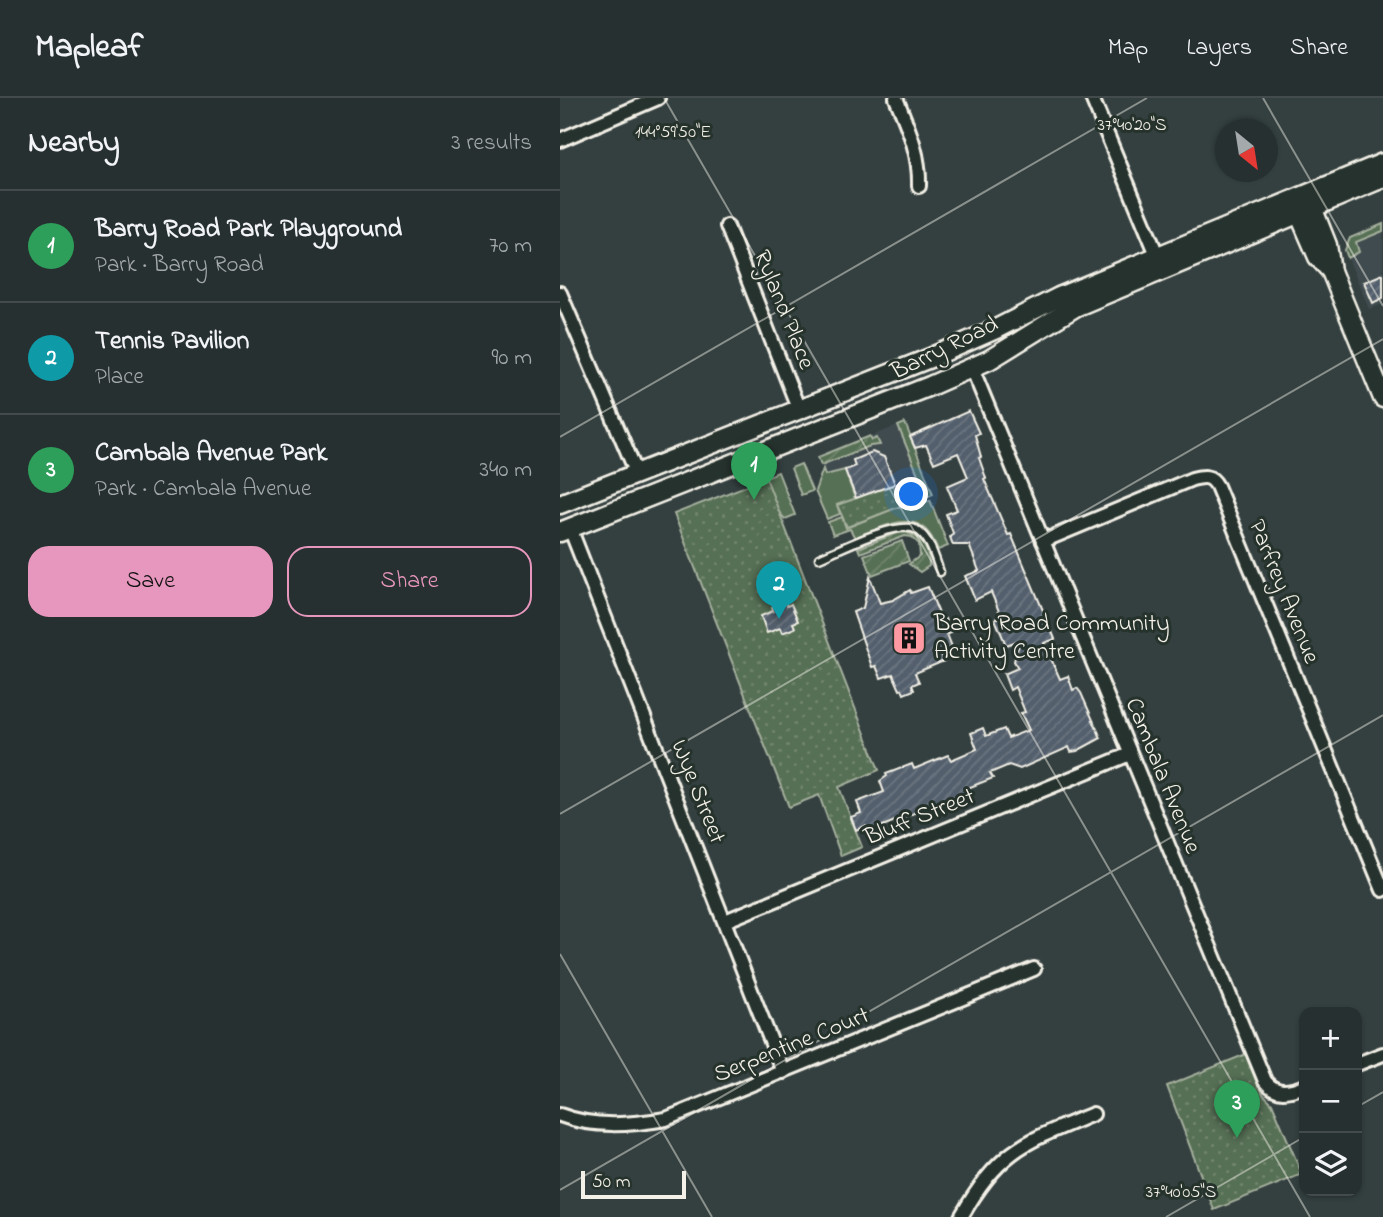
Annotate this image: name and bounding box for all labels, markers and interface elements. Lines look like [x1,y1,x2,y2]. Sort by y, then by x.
text: Mapleaf [35,24,143,72]
text: Map [1108,31,1148,66]
text: Layers [1186,31,1252,66]
text: Share [1290,31,1348,66]
text: 37°40'20"S [1097,113,1167,139]
north arrow [1215,119,1278,182]
text: 144°59'50"E [635,120,711,146]
text: Nearby [28,122,120,166]
text: 3 results [451,127,532,160]
text: Barry Road Park Playground [95,211,402,249]
text: 1 [47,230,55,263]
text: 70 m [489,230,532,263]
street label: Ryland Place [742,245,823,375]
text: Park · Barry Road [95,249,264,282]
street label: Barry Road [885,308,1005,391]
text: Tennis Pavilion [95,323,249,361]
text: 2 [45,342,57,375]
text: 90 m [492,342,532,375]
text: Place [95,361,144,394]
text: Cambala Avenue Park [95,435,327,473]
pin: 1 [731,442,777,500]
text: 3 [46,454,56,487]
text: 340 m [479,454,532,487]
text: Park · Cambala Avenue [95,473,311,506]
your location [894,477,928,511]
street label: Parfrey Avenue [1237,515,1328,670]
button: Save [28,546,273,617]
button: Share [287,546,532,617]
pin: 2 [756,561,802,619]
place label: Barry Road Community Activity Centre [933,607,1170,671]
building icon: Barry Road Community Activity Centre [890,619,928,657]
street label: Cambala Avenue [1115,693,1209,859]
street label: Wye Street [659,735,734,850]
street label: Bluff Street [859,780,980,856]
street label: Serpentine Court [709,999,875,1093]
map controls [1299,1007,1362,1196]
button: + [1299,1007,1362,1070]
button: − [1299,1070,1362,1133]
pin: 3 [1214,1080,1260,1138]
button: layers [1299,1133,1362,1196]
scale bar [581,1168,686,1200]
text: 50 m [592,1169,631,1196]
text: 37°40'05"S [1146,1180,1216,1206]

